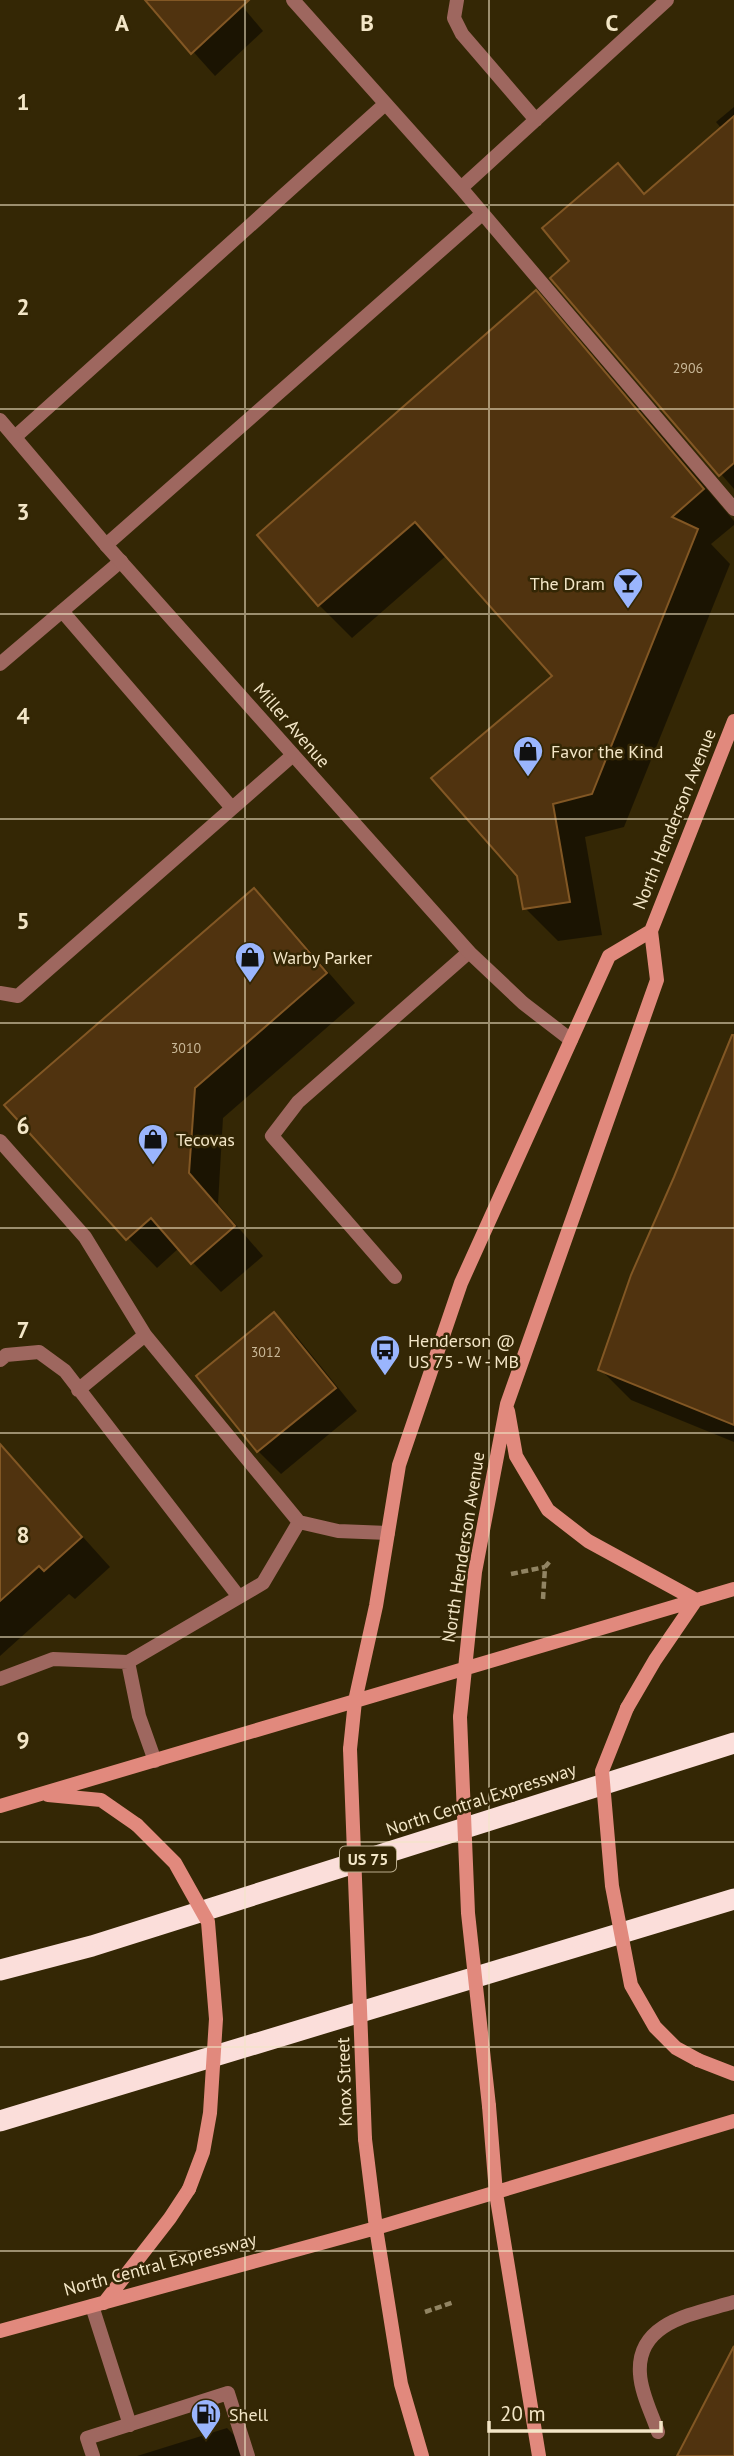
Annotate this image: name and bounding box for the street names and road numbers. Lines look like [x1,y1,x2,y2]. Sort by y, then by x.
street label: Miller Avenue [249,678,335,772]
street label: North Henderson Avenue [627,725,721,913]
street label: North Henderson Avenue [437,1450,489,1644]
street label: North Central Expressway [383,1757,580,1841]
road number: US 75 [340,1846,396,1871]
street label: Knox Street [331,2037,357,2127]
street label: North Central Expressway [61,2227,260,2301]

